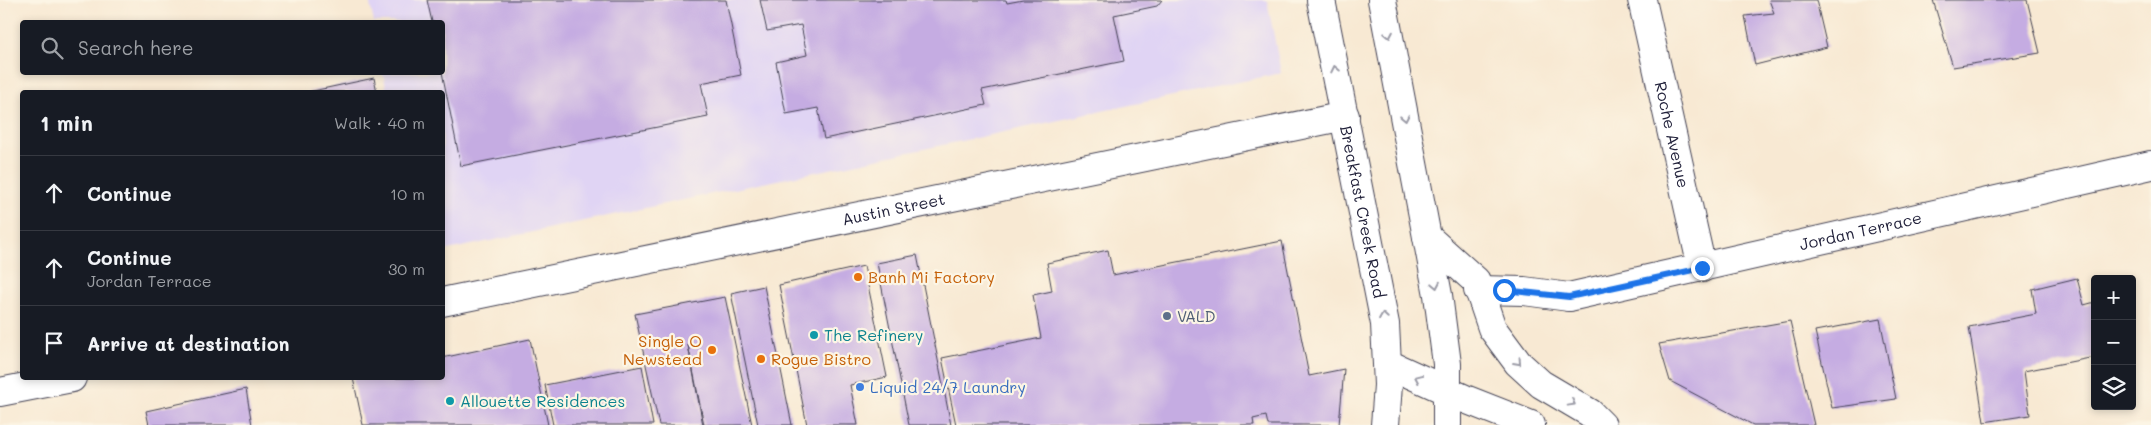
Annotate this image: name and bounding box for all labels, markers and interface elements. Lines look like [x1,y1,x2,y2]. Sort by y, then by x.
search box [20,20,445,75]
one-way arrow [1383,31,1394,40]
icon: search [38,34,66,62]
text: Search here [78,35,194,60]
one-way arrow [1330,64,1341,73]
street label: Roche Avenue [1651,79,1695,190]
text: 1 min [40,109,93,136]
text: Walk · 40 m [334,112,425,133]
one-way arrow [1399,114,1409,123]
street label: Breakfast Creek Road [1336,124,1391,300]
icon: ahead [40,179,68,207]
text: Continue [87,181,172,206]
text: 10 m [390,183,425,204]
street label: Austin Street [840,188,947,229]
street label: Jordan Terrace [1797,206,1924,254]
text: Continue [87,245,172,270]
icon: ahead [40,254,68,282]
route end [1691,257,1714,280]
text: 30 m [388,258,425,279]
place label: Banh Mi Factory [868,266,995,287]
text: Jordan Terrace [87,270,212,291]
marker: Banh Mi Factory [852,271,864,283]
map controls [2091,275,2136,410]
button: + [2091,275,2136,320]
route start [1493,279,1516,302]
one-way arrow [1430,280,1440,289]
place label: VALD [1177,305,1215,326]
marker: VALD [1161,310,1173,322]
one-way arrow [1379,311,1389,320]
button: − [2091,320,2136,365]
place label: The Refinery [824,324,923,345]
icon: arrive [40,329,68,357]
marker: The Refinery [808,329,820,341]
place label: Single O Newstead [623,330,702,369]
text: Arrive at destination [87,331,290,356]
marker: Single O Newstead [706,344,718,356]
place label: Rogue Bistro [771,348,871,369]
marker: Rogue Bistro [755,353,767,365]
one-way arrow [1512,357,1521,366]
button: layers [2091,365,2136,410]
one-way arrow [1414,373,1423,384]
place label: Liquid 24/7 Laundry [870,376,1026,397]
marker: Liquid 24/7 Laundry [854,381,866,393]
place label: Allouette Residences [460,390,625,411]
marker: Allouette Residences [444,395,456,407]
one-way arrow [1567,397,1576,407]

